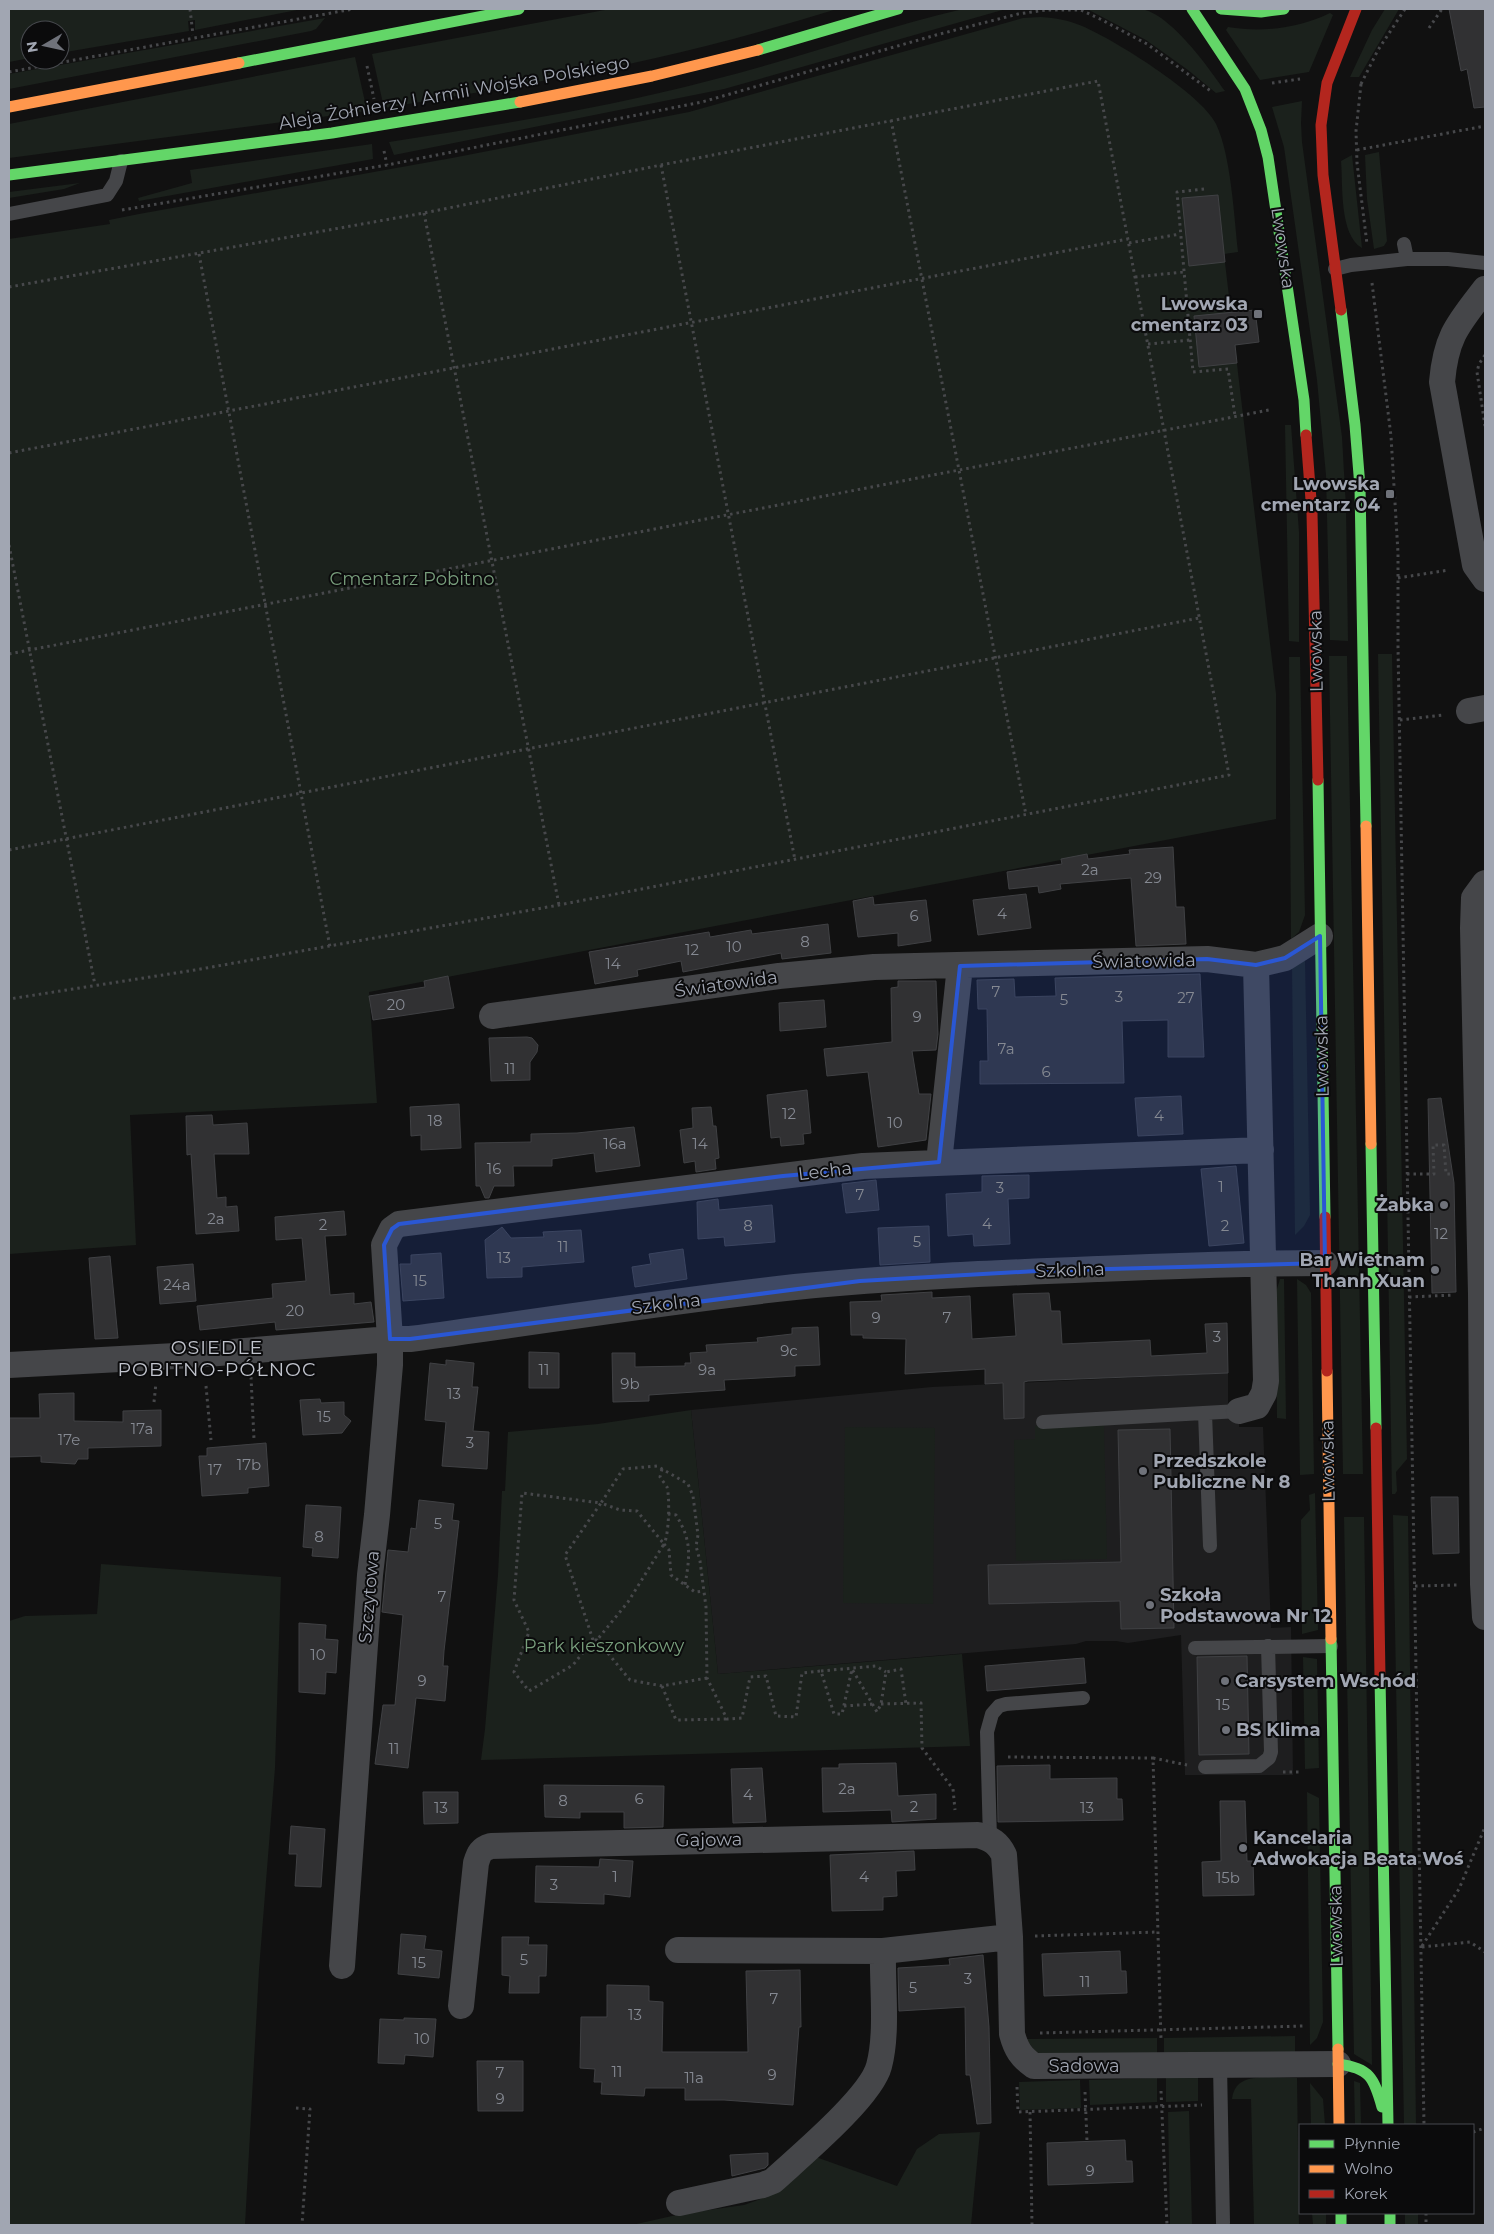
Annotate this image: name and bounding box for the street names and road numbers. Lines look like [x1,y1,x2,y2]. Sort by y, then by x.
street label: Aleja Żołnierzy I Armii Wojska Polskiego [277,51,631,135]
street label: Lwowska [1266,206,1300,290]
street label: Lwowska [1304,610,1328,692]
street label: Światowida [1092,949,1196,973]
street label: Światowida [673,966,779,1002]
street label: Lwowska [1310,1015,1334,1097]
street label: Lecha [797,1157,853,1185]
street label: Szkolna [1035,1258,1105,1282]
street label: Szkolna [630,1289,702,1319]
street label: Lwowska [1316,1420,1340,1502]
street label: Szczytowa [354,1550,384,1644]
street label: Gajowa [676,1828,742,1852]
street label: Lwowska [1324,1885,1348,1967]
street label: Sadowa [1049,2055,1120,2077]

